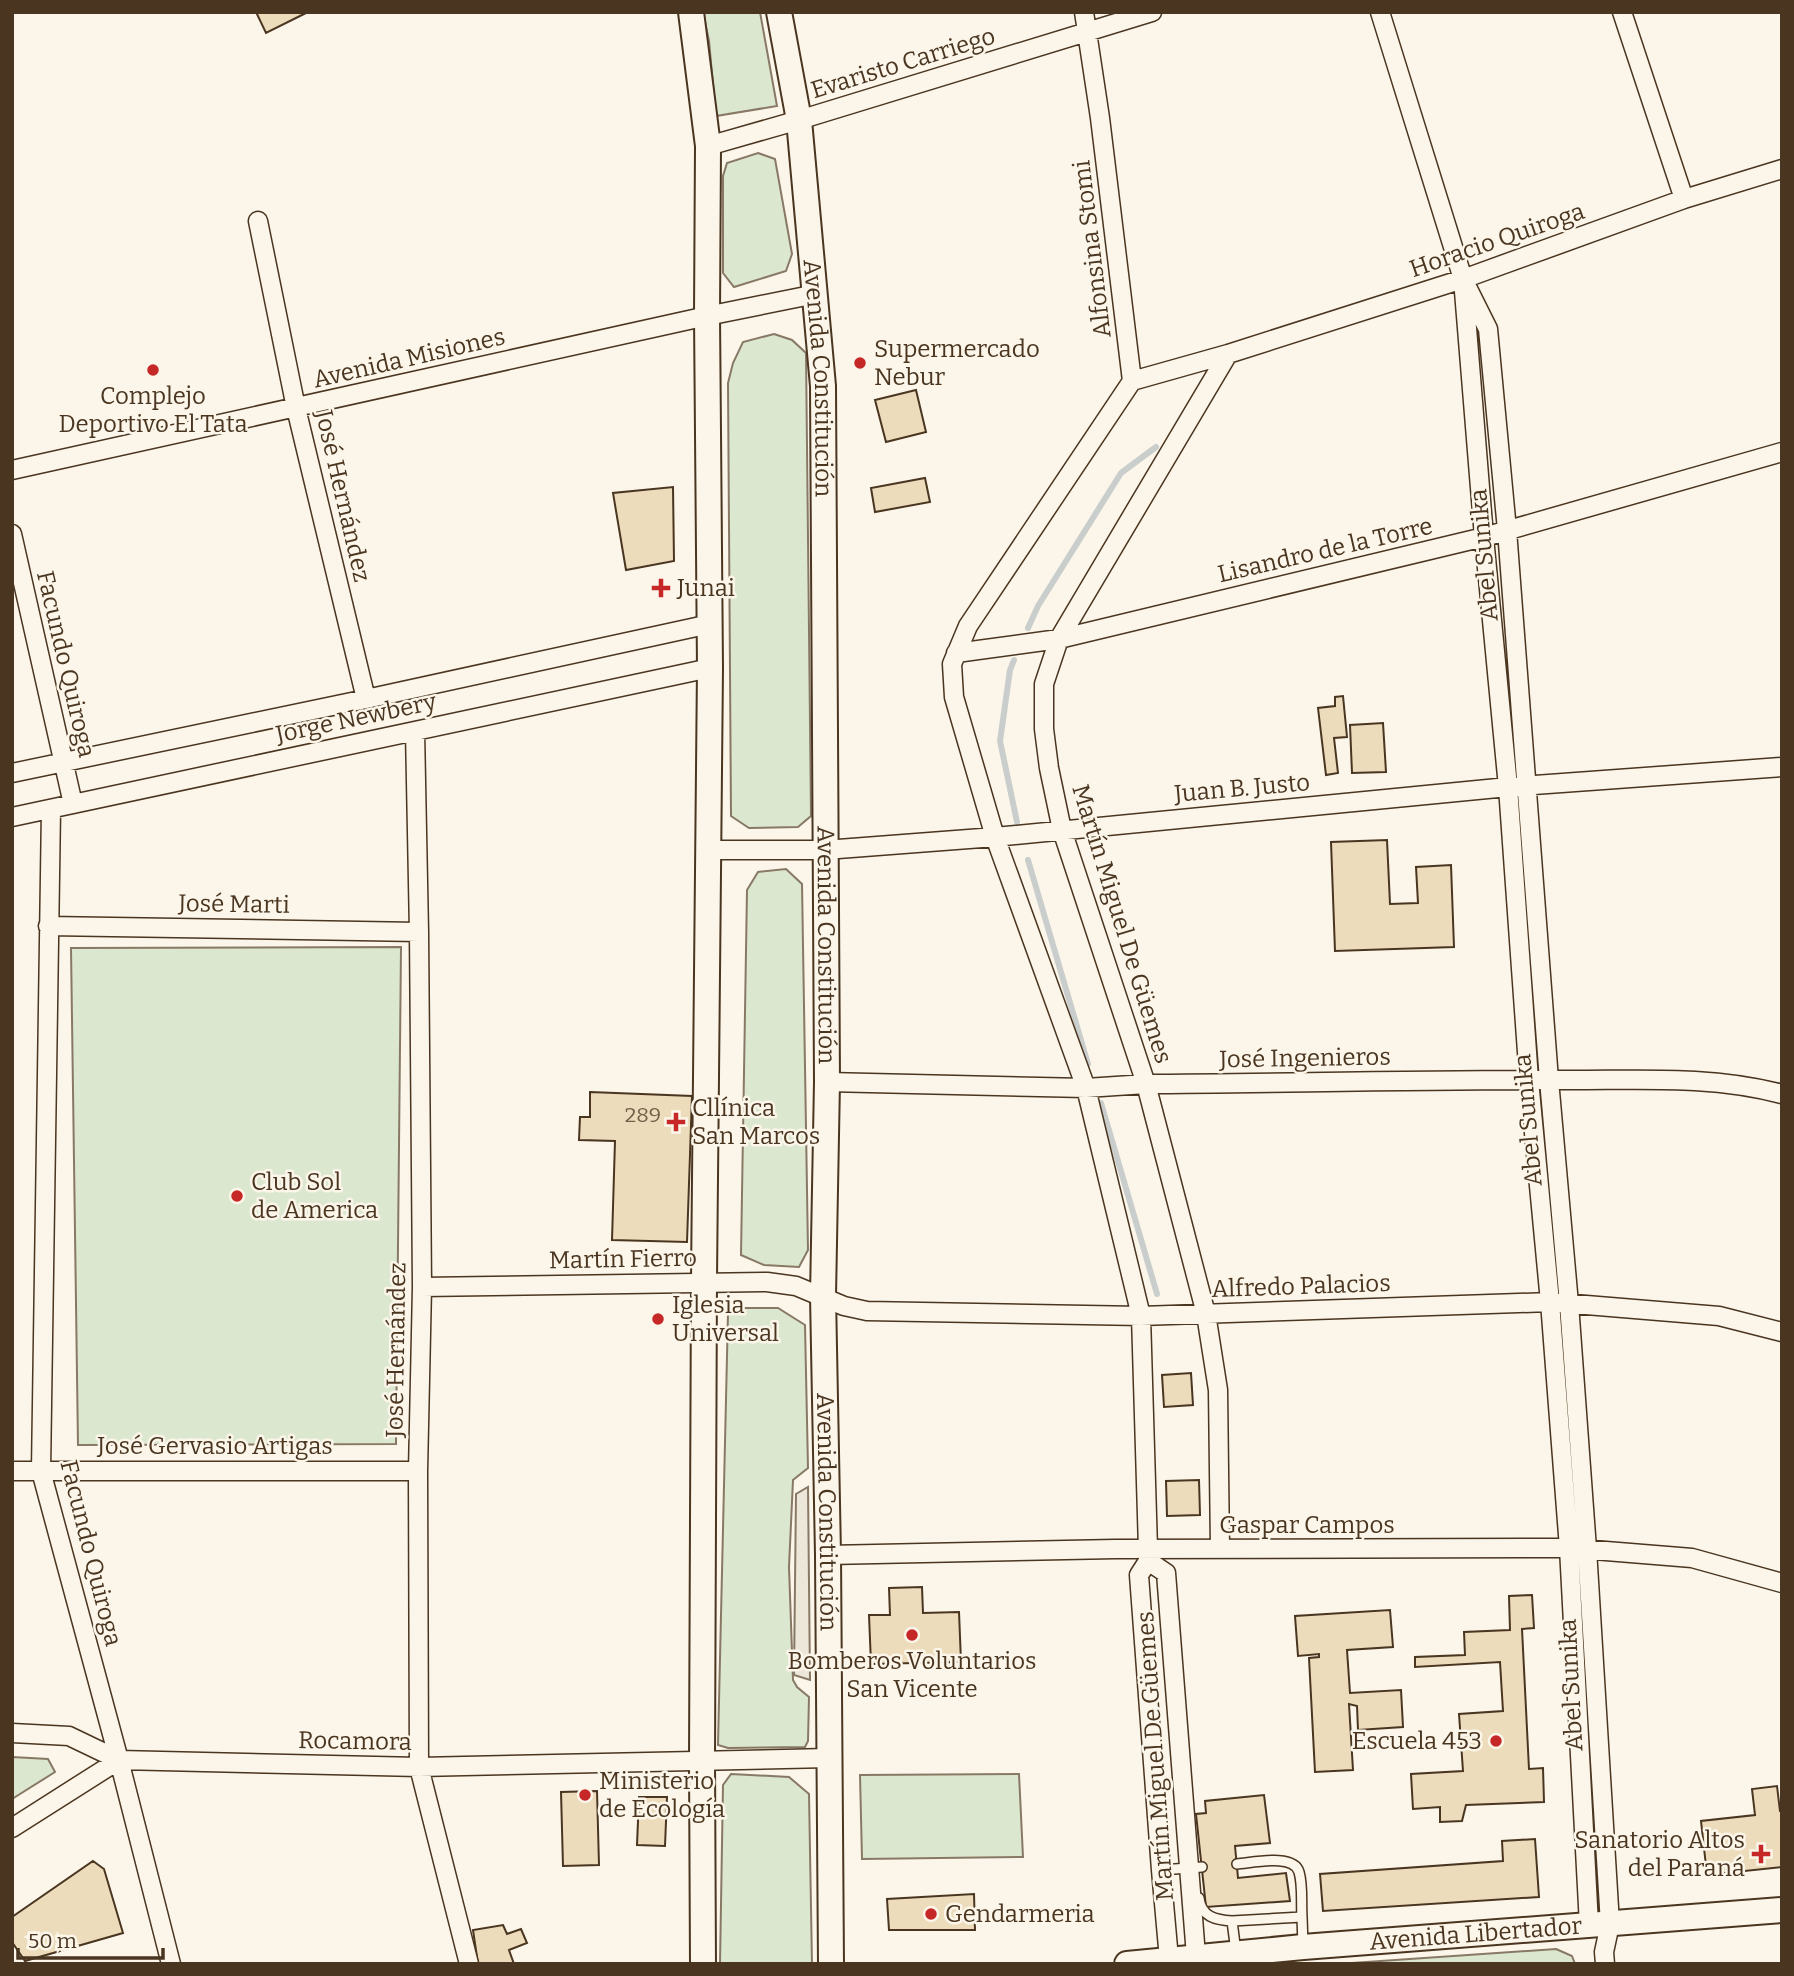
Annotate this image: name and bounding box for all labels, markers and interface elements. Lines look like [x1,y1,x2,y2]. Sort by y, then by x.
street label: Evaristo Carriego [807,22,999,104]
street label: Alfonsina Stomi [1067,159,1117,339]
street label: Horacio Quiroga [1406,197,1588,283]
street label: Avenida Constitución [798,258,838,497]
street label: Avenida Misiones [310,322,508,394]
place label: Supermercado Nebur [874,335,1040,391]
marker: Supermercado Nebur [852,355,868,371]
marker: Complejo Deportivo El Tata [145,362,161,378]
place label: Complejo Deportivo El Tata [58,382,248,438]
street label: José Hernández [309,406,376,585]
street label: Abel Sunika [1464,488,1504,622]
street label: Lisandro de la Torre [1215,512,1435,588]
street label: Facundo Quiroga [31,568,101,760]
place label: Junai [676,574,735,602]
marker: Junai [651,578,671,598]
street label: Jorge Newbery [272,687,439,749]
street label: Juan B. Justo [1172,768,1311,808]
street label: Martín Miguel De Güemes [1066,781,1178,1067]
street label: Avenida Constitución [812,826,841,1064]
street label: José Marti [177,889,290,919]
street label: José Ingenieros [1218,1043,1391,1074]
street label: Abel Sunika [1508,1053,1548,1187]
place label: Cllínica San Marcos [692,1094,820,1150]
house number: 289 [625,1102,661,1128]
marker: Cllínica San Marcos [666,1112,686,1132]
place label: Club Sol de America [251,1168,378,1224]
marker: Club Sol de America [229,1188,245,1204]
street label: Martín Fierro [549,1244,697,1274]
street label: José Hernández [380,1262,412,1439]
street label: Alfredo Palacios [1211,1269,1391,1303]
place label: Iglesia Universal [672,1291,779,1347]
marker: Iglesia Universal [650,1311,666,1327]
street label: Avenida Constitución [811,1393,843,1631]
street label: José Gervasio Artigas [96,1432,333,1460]
street label: Facundo Quiroga [54,1457,128,1649]
street label: Gaspar Campos [1219,1511,1395,1539]
street label: Martín Miguel De Güemes [1131,1610,1179,1902]
street label: Abel Sunika [1554,1618,1588,1752]
marker: Bomberos Voluntarios San Vicente [904,1627,920,1643]
place label: Bomberos Voluntarios San Vicente [788,1647,1036,1703]
street label: Rocamora [298,1726,412,1756]
place label: Escuela 453 [1352,1727,1482,1755]
marker: Escuela 453 [1488,1733,1504,1749]
place label: Ministerio de Ecología [599,1767,725,1823]
marker: Ministerio de Ecología [577,1787,593,1803]
place label: Sanatorio Altos del Paraná [1574,1826,1745,1882]
marker: Sanatorio Altos del Paraná [1751,1844,1771,1864]
place label: Gendarmeria [945,1900,1095,1928]
marker: Gendarmeria [923,1906,939,1922]
street label: Avenida Libertador [1368,1911,1584,1956]
scale bar [18,1916,163,1960]
text: 50 m [28,1928,77,1954]

